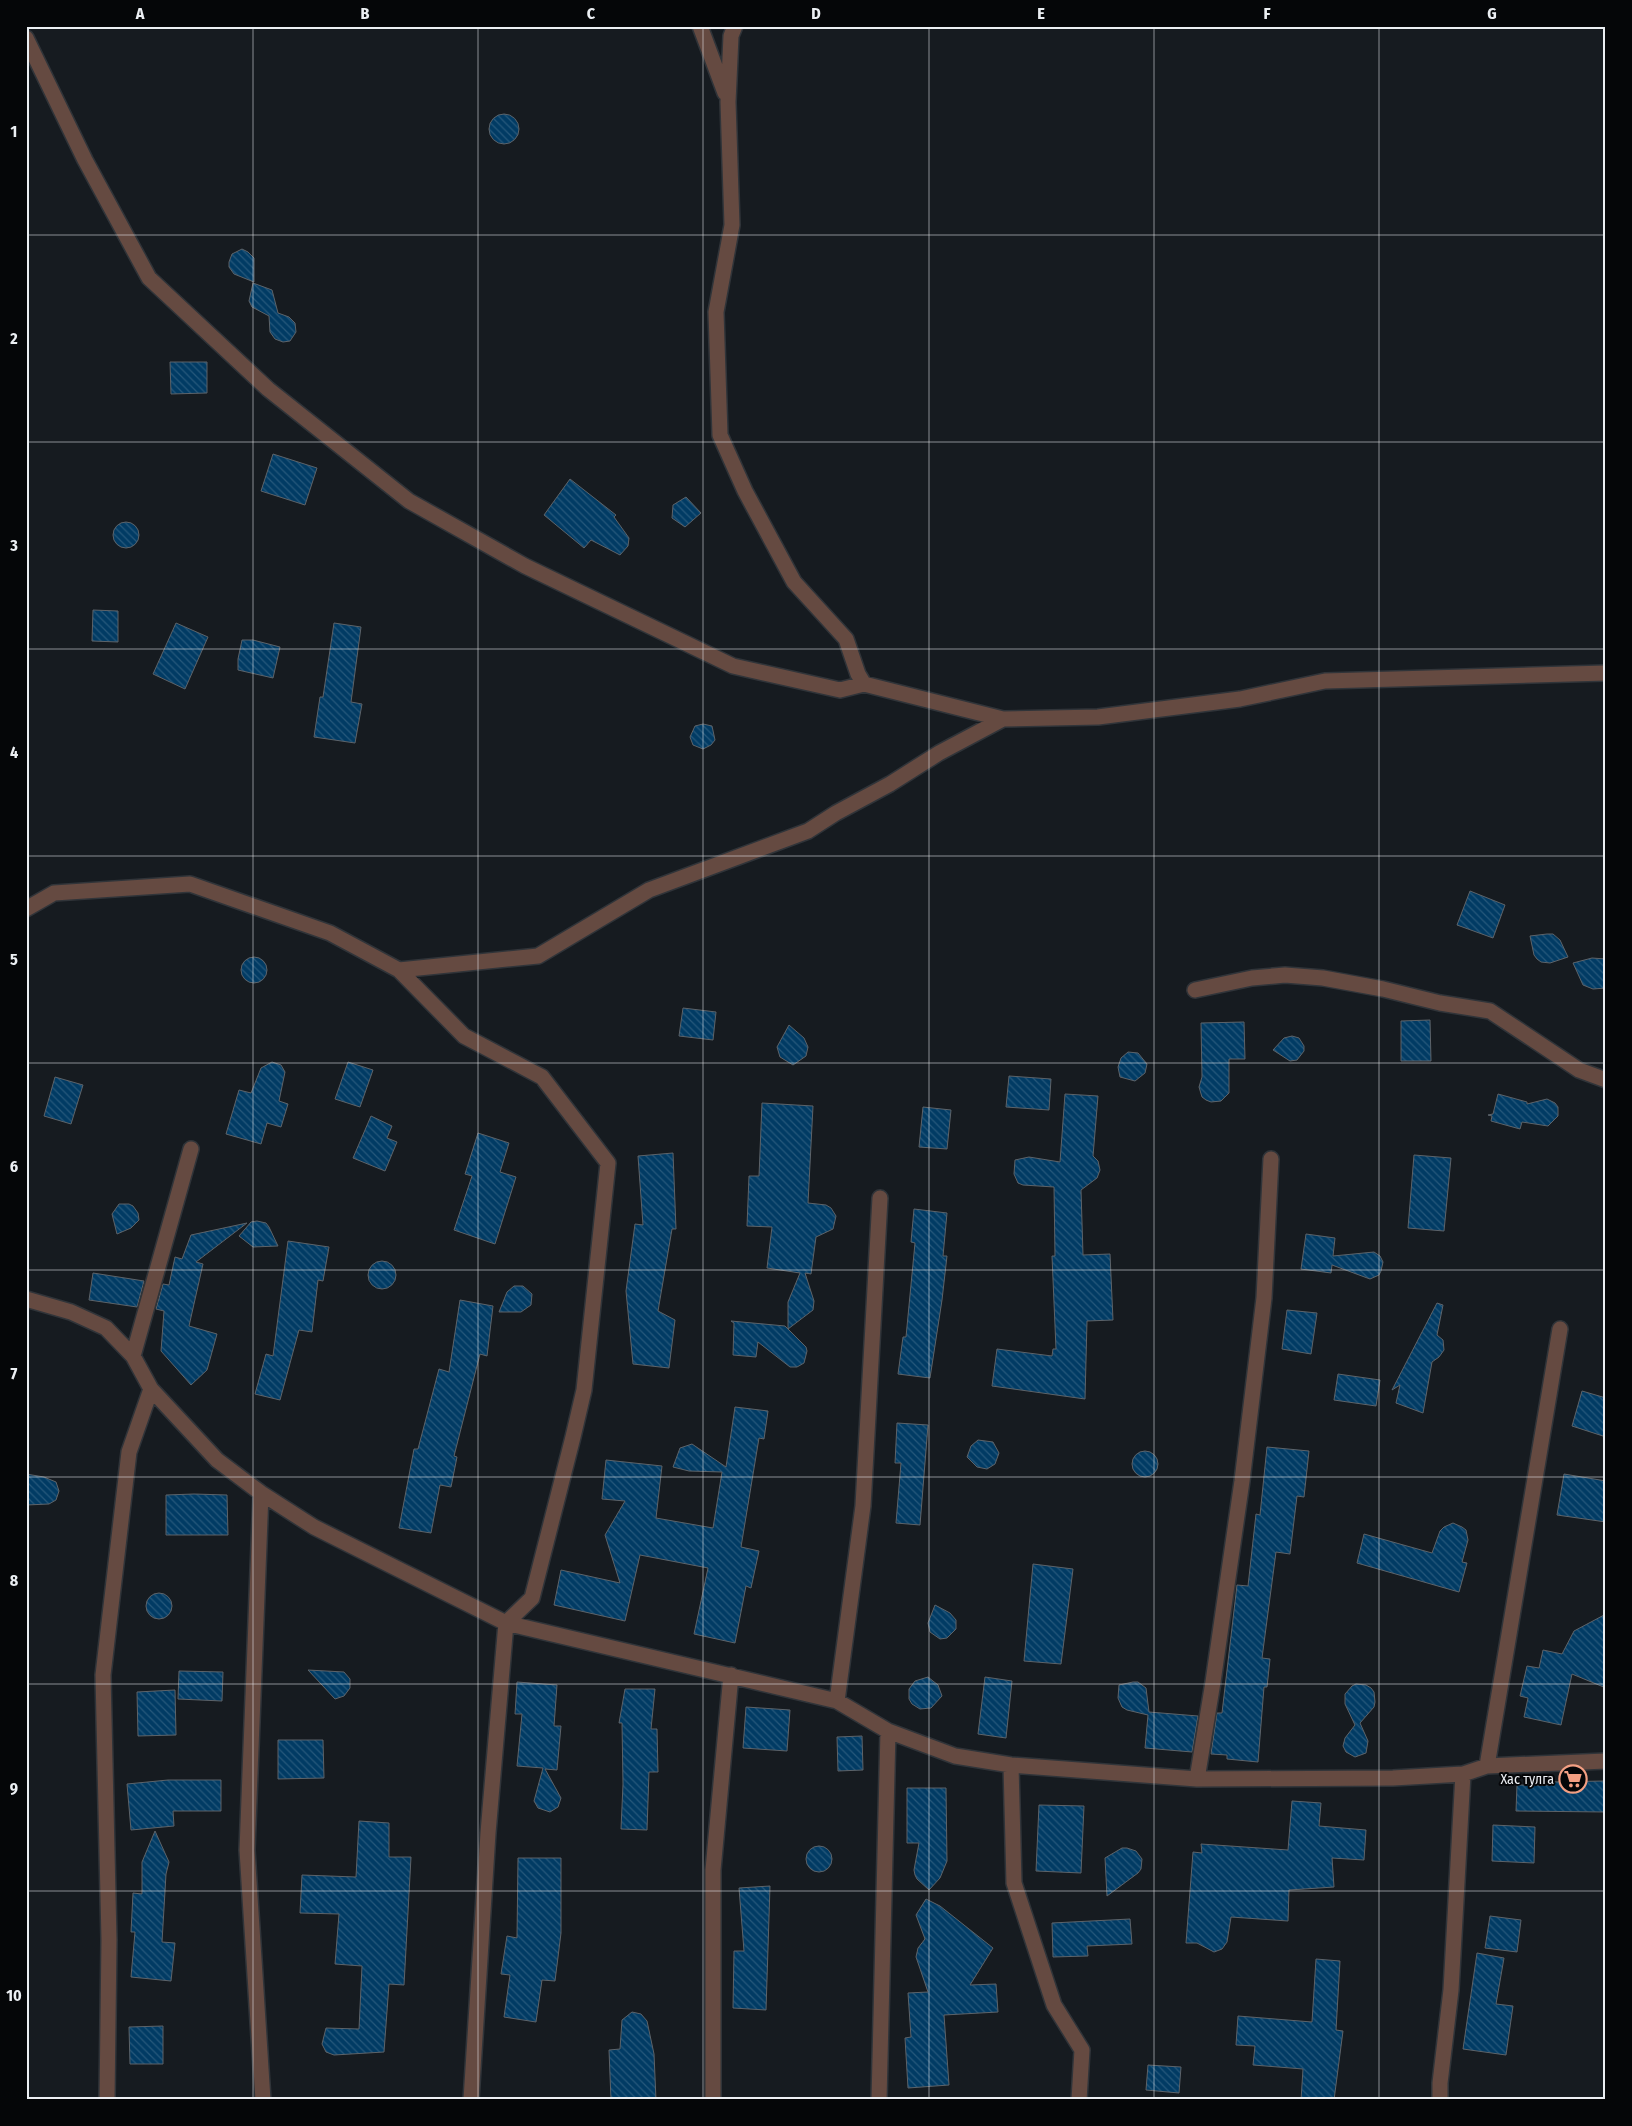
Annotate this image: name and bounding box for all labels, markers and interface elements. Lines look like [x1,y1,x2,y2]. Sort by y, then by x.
text: A [135,4,145,23]
text: B [361,4,370,23]
text: C [587,4,596,23]
text: D [811,4,821,23]
text: E [1037,4,1045,23]
text: F [1263,4,1271,23]
text: G [1487,4,1497,23]
text: 1 [11,122,17,141]
text: 2 [9,329,18,348]
text: 3 [9,536,18,555]
text: 4 [10,743,18,762]
text: 5 [10,950,18,969]
text: 6 [10,1157,18,1176]
text: 7 [11,1364,18,1383]
text: 8 [10,1571,19,1590]
supermarket icon: Хас тулга [1558,1764,1588,1794]
place label: Хас тулга [1500,1771,1554,1788]
text: 9 [10,1779,18,1798]
text: 10 [6,1986,22,2005]

